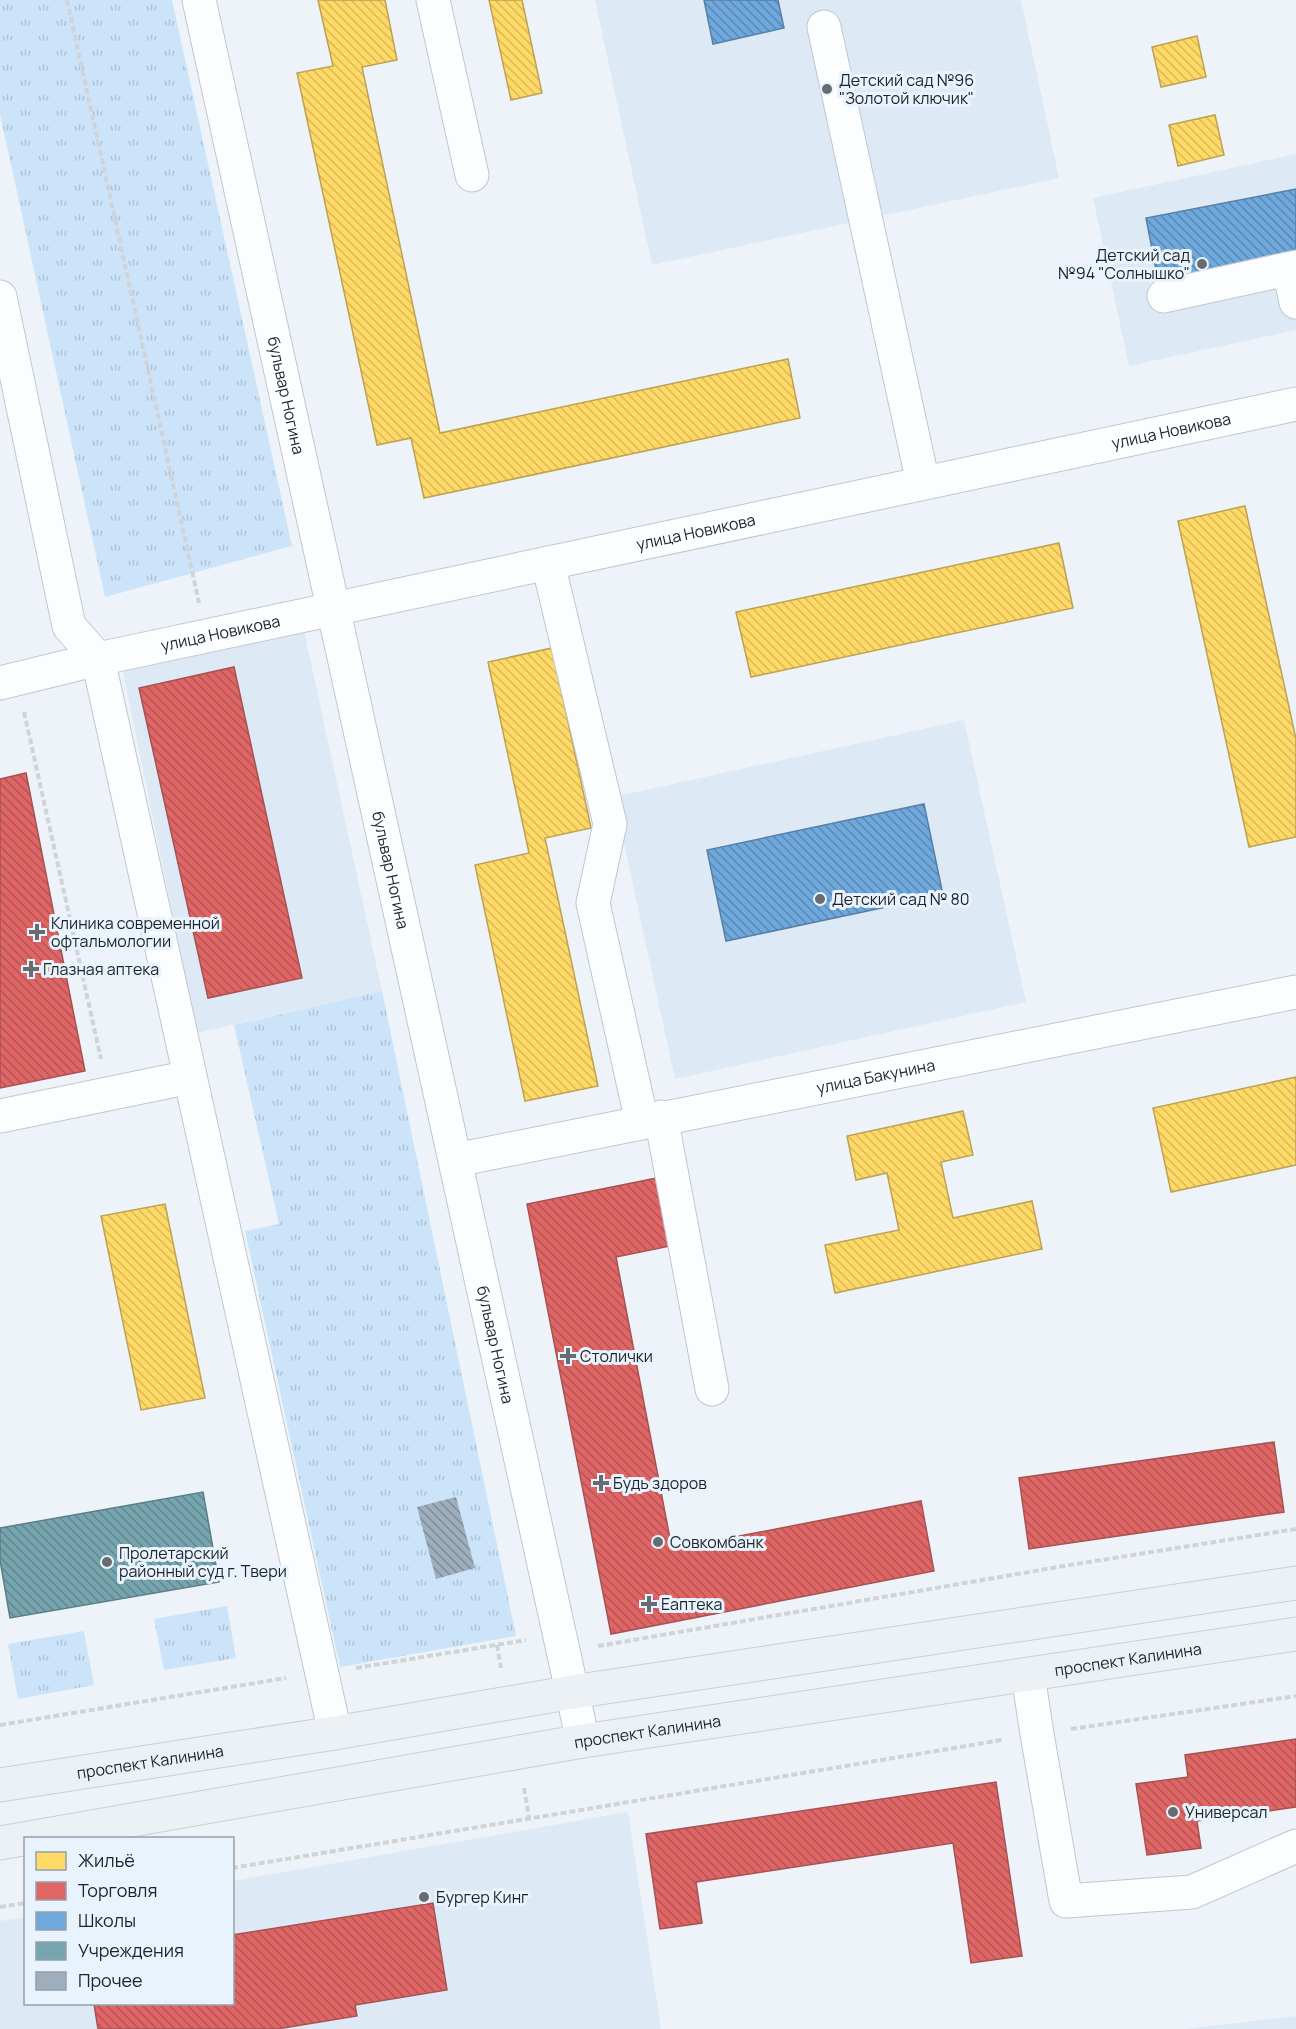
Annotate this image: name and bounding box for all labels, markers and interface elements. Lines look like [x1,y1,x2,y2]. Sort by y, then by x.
place label: Детский сад №96 "Золотой ключик" [839,69,974,109]
marker: Детский сад №96 "Золотой ключик" [820,82,834,96]
place label: Детский сад №94 "Солнышко" [1058,244,1190,284]
marker: Детский сад №94 "Солнышко" [1195,257,1209,271]
street label: бульвар Ногина [263,334,310,457]
street label: улица Новикова [1109,407,1233,454]
street label: улица Новикова [634,508,757,555]
street label: улица Новикова [159,610,282,656]
street label: бульвар Ногина [367,809,415,931]
place label: Детский сад № 80 [832,888,970,910]
marker: Детский сад № 80 [813,892,827,906]
place label: Клиника современной офтальмологии [51,912,220,952]
marker: Клиника современной офтальмологии [28,923,46,941]
place label: Глазная аптека [43,958,159,980]
marker: Глазная аптека [24,962,38,976]
street label: улица Бакунина [815,1053,937,1099]
street label: бульвар Ногина [472,1284,519,1406]
place label: Столички [580,1345,653,1367]
marker: Столички [561,1349,575,1363]
place label: Будь здоров [613,1472,707,1494]
marker: Будь здоров [594,1476,608,1490]
place label: Совкомбанк [670,1531,764,1553]
marker: Совкомбанк [651,1535,665,1549]
place label: Пролетарский районный суд г. Твери [119,1542,287,1582]
marker: Пролетарский районный суд г. Твери [100,1555,114,1569]
place label: Еаптека [661,1593,722,1615]
marker: Еаптека [642,1597,656,1611]
street label: проспект Калинина [1053,1637,1203,1681]
street label: проспект Калинина [572,1709,722,1753]
street label: проспект Калинина [75,1739,225,1784]
place label: Универсал [1185,1801,1268,1823]
marker: Универсал [1166,1805,1180,1819]
legend [24,1837,234,2005]
text: Жильё [78,1848,135,1872]
text: Торговля [78,1878,157,1902]
place label: Бургер Кинг [436,1886,529,1908]
marker: Бургер Кинг [417,1890,431,1904]
text: Школы [78,1908,136,1932]
text: Учреждения [78,1938,184,1962]
text: Прочее [78,1968,143,1992]

